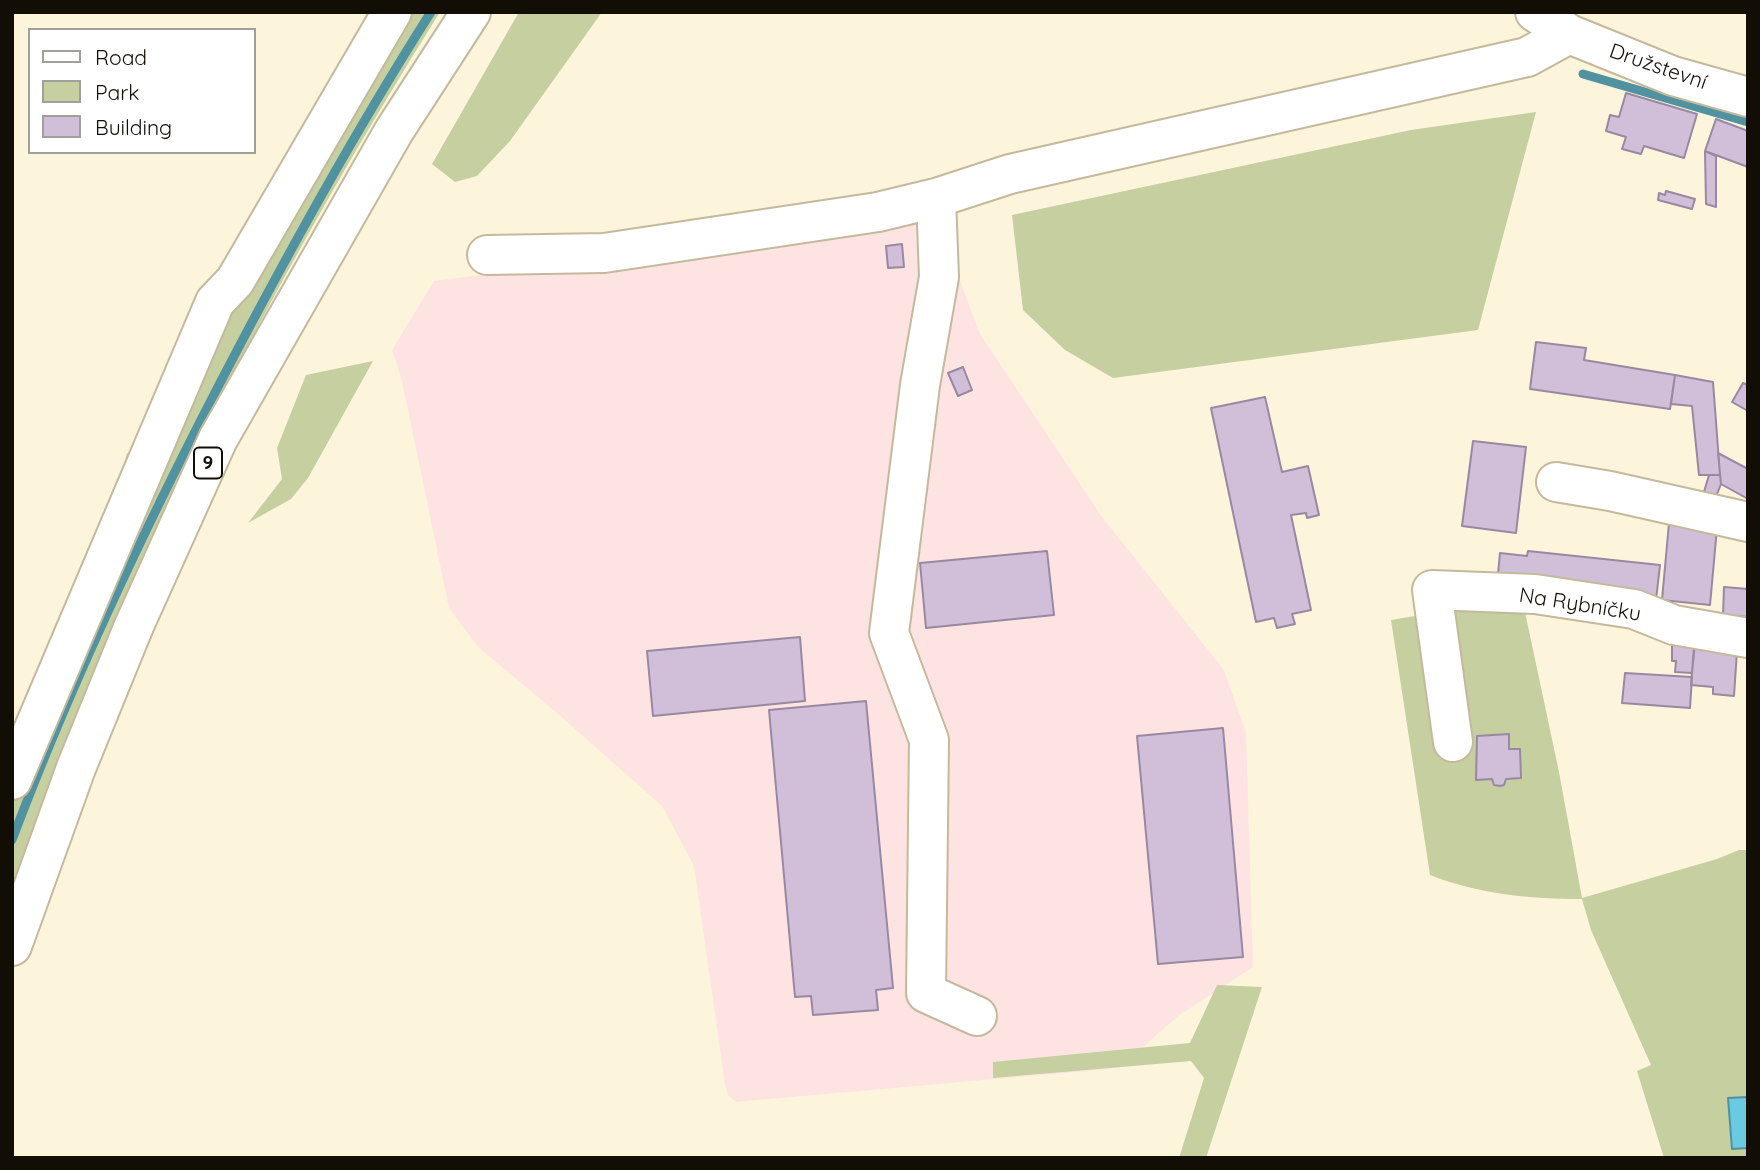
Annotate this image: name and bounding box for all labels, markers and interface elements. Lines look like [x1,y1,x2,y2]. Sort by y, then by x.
legend [28,28,256,154]
street label: Družstevní [1606,39,1710,95]
text: Road [95,44,147,70]
text: Park [95,79,139,105]
text: Building [95,114,172,140]
road number: 9 [194,447,222,478]
street label: Na Rybníčku [1517,583,1643,627]

